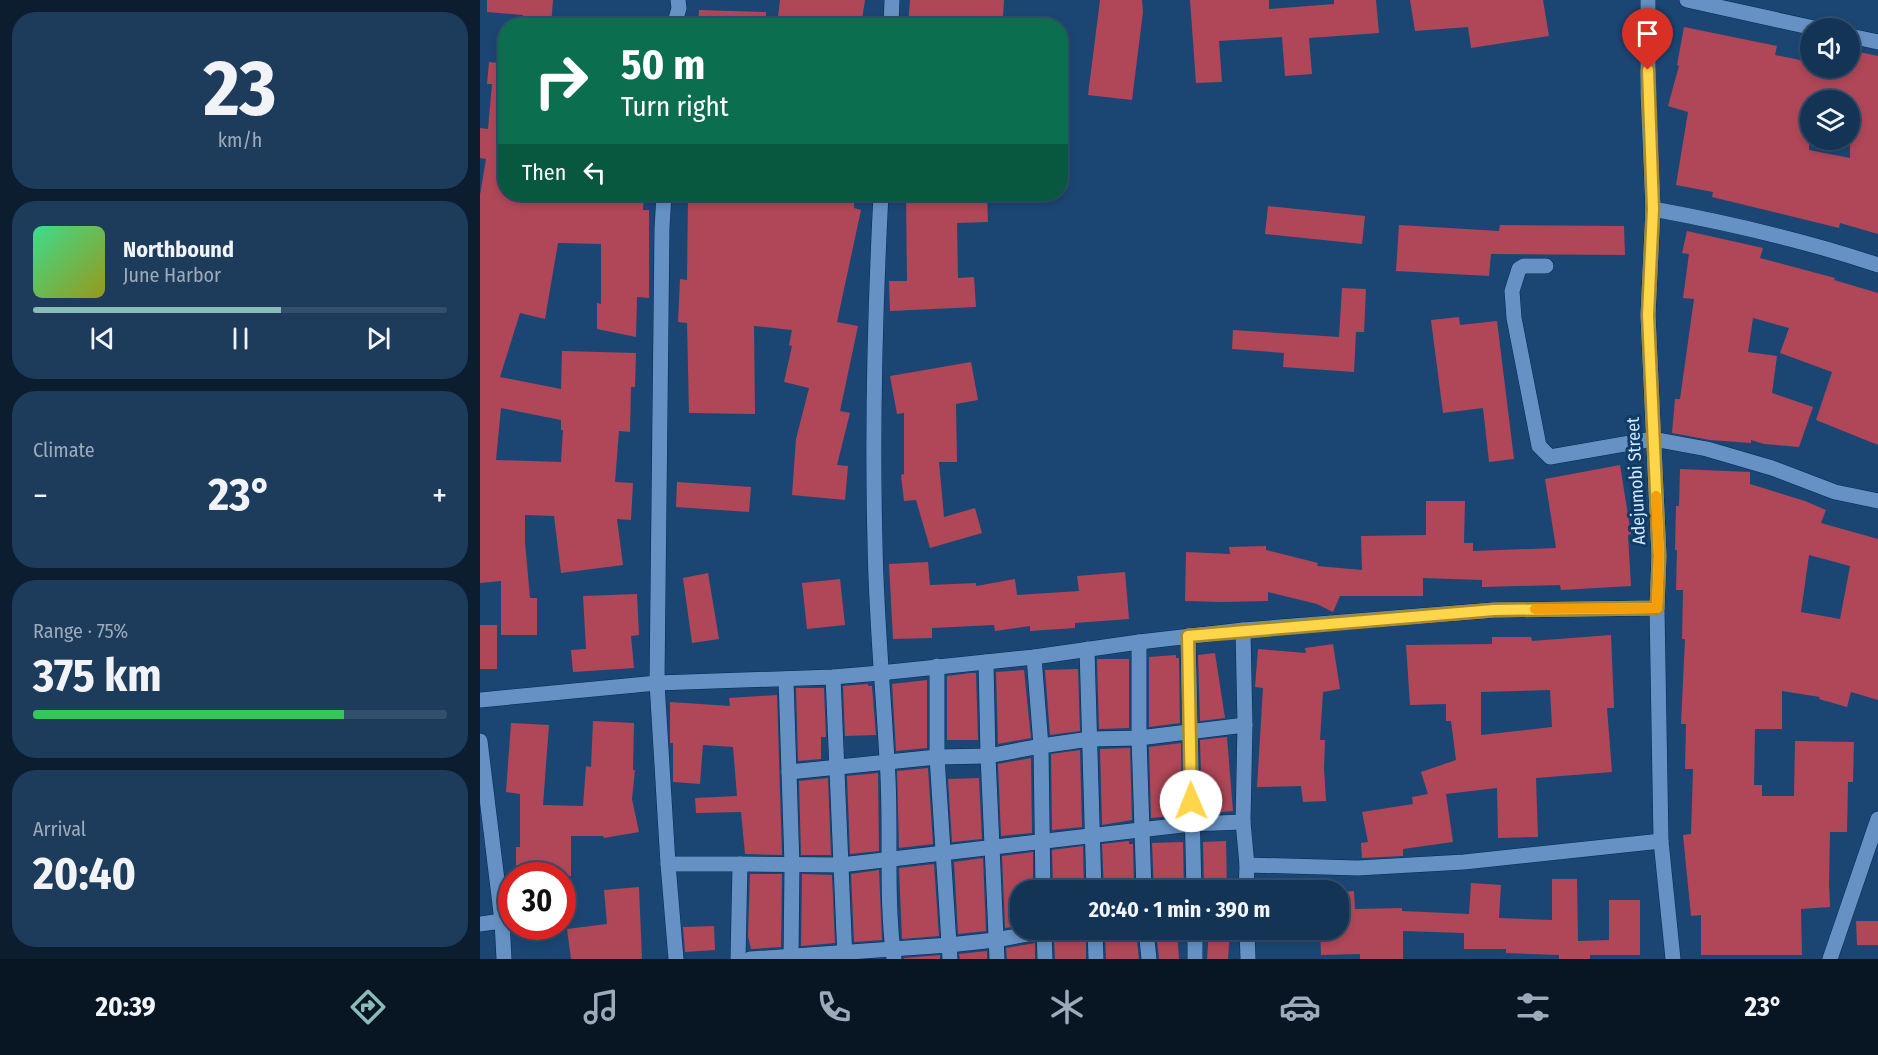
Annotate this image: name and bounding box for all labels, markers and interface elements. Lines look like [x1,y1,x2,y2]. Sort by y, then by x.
pin [1622,8,1673,70]
icon: arrive [1631,17,1664,50]
map controls [1800,18,1860,150]
button: sound [1800,18,1860,78]
text: 50 m [621,40,705,90]
text: 23 [203,42,277,136]
icon: right [522,42,600,120]
button: layers [1800,90,1860,150]
text: Turn right [621,91,729,123]
text: km/h [218,128,262,152]
icon: left [578,156,611,189]
text: Then [522,159,566,186]
text: Northbound [123,236,234,263]
text: June Harbor [123,263,221,287]
icon: previous [86,322,119,355]
icon: pause [224,322,257,355]
icon: next [362,322,395,355]
street label: Adejumobi Street [1622,416,1650,545]
text: Climate [33,438,95,462]
text: 23° [208,468,272,522]
text: − [33,476,48,516]
text: + [432,476,447,516]
text: Range · 75% [33,619,128,643]
text: 375 km [33,649,161,703]
position arrow [1159,769,1223,833]
text: Arrival [33,817,86,841]
text: 20:40 [33,847,136,901]
speed limit sign: 30 [498,862,576,940]
text: 20:40 · 1 min · 390 m [1089,896,1270,923]
icon: directions [347,986,389,1028]
icon: music [580,986,622,1028]
icon: phone [813,986,855,1028]
icon: climate [1046,986,1088,1028]
icon: car [1279,986,1321,1028]
icon: filters [1512,986,1554,1028]
text: 20:39 [95,991,156,1023]
text: 23° [1745,991,1782,1023]

